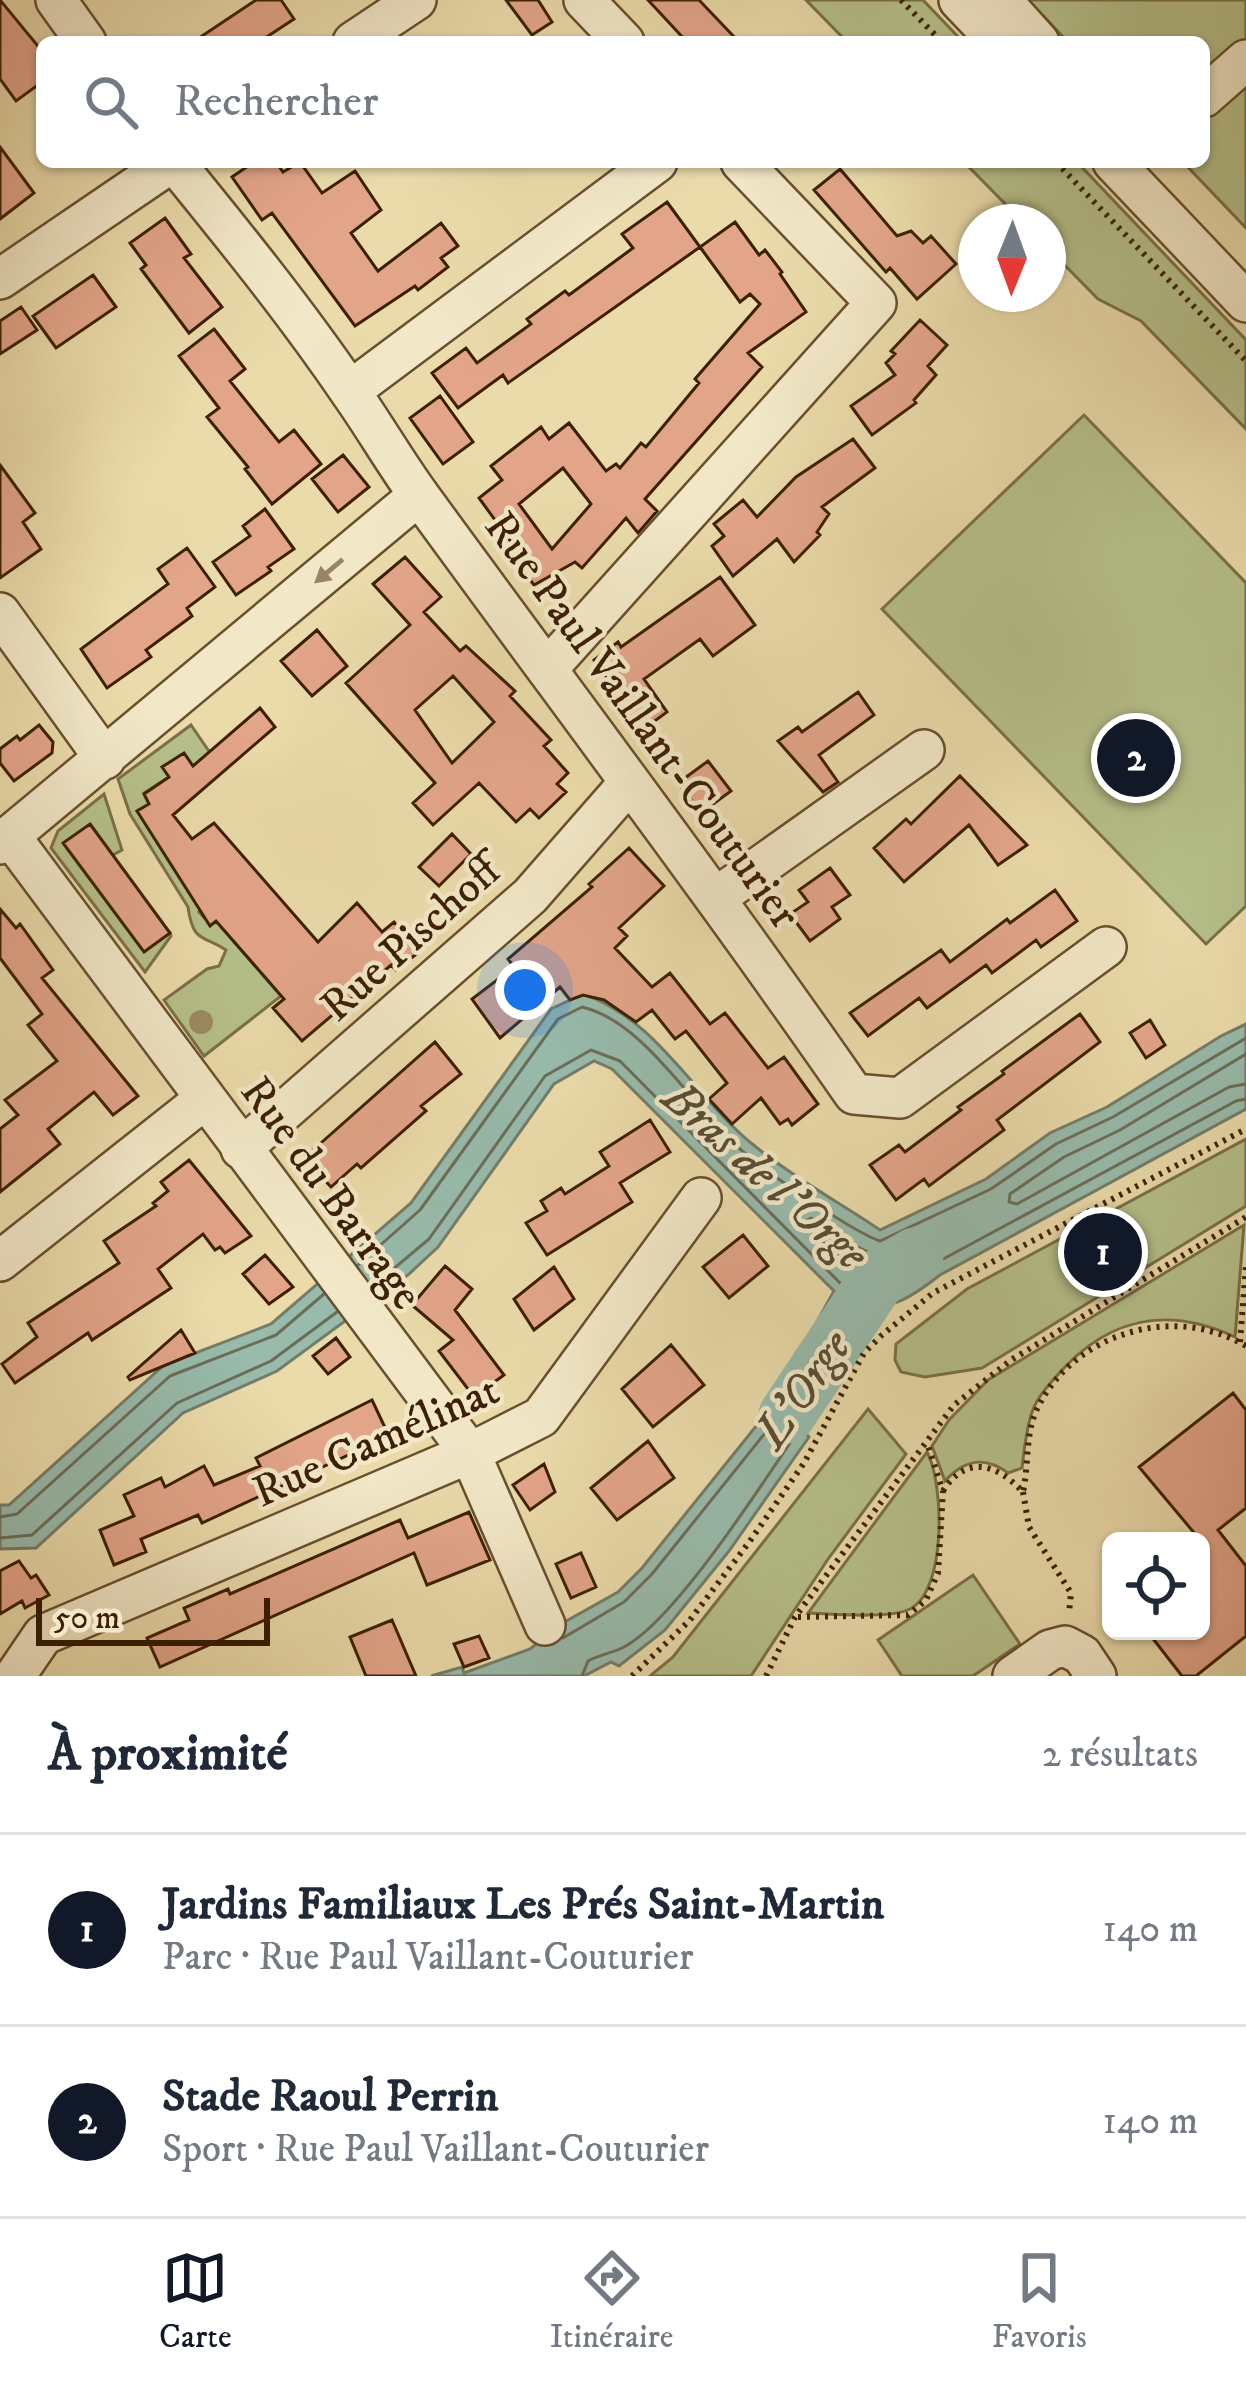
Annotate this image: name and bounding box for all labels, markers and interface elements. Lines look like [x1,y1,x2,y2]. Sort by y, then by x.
search box [36,36,1210,168]
icon: search [78,69,144,135]
text: Rechercher [174,74,379,130]
north arrow [958,204,1066,312]
street label: Rue Paul Vaillant-Couturier [471,501,812,940]
one-way arrow [314,557,344,583]
pin: 2 [1097,713,1175,803]
street label: Rue Pischoff [310,839,518,1034]
your location [495,960,555,1020]
street label: Rue du Barrage [227,1066,434,1321]
water label: Bras de l'Orge [648,1067,881,1285]
pin: 1 [1064,1207,1142,1297]
water label: L'Orge [740,1318,866,1463]
street label: Rue Camélinat [245,1363,508,1521]
map controls [1102,1532,1210,1640]
button: locate [1102,1532,1210,1640]
scale bar [36,1592,270,1645]
text: 50 m [54,1598,120,1639]
text: À proximité [48,1722,288,1786]
text: 2 résultats [1042,1730,1198,1779]
text: Jardins Familiaux Les Prés Saint-Martin [162,1877,884,1933]
text: 1 [80,1905,94,1954]
text: 140 m [1103,1905,1198,1954]
text: Parc · Rue Paul Vaillant-Couturier [162,1933,694,1982]
text: Stade Raoul Perrin [162,2069,498,2125]
text: 2 [77,2097,97,2146]
text: 140 m [1103,2097,1198,2146]
text: Sport · Rue Paul Vaillant-Couturier [162,2125,709,2174]
tab: Carte [159,2245,232,2358]
tab: Itinéraire [550,2245,673,2358]
tab: Favoris [992,2245,1087,2358]

